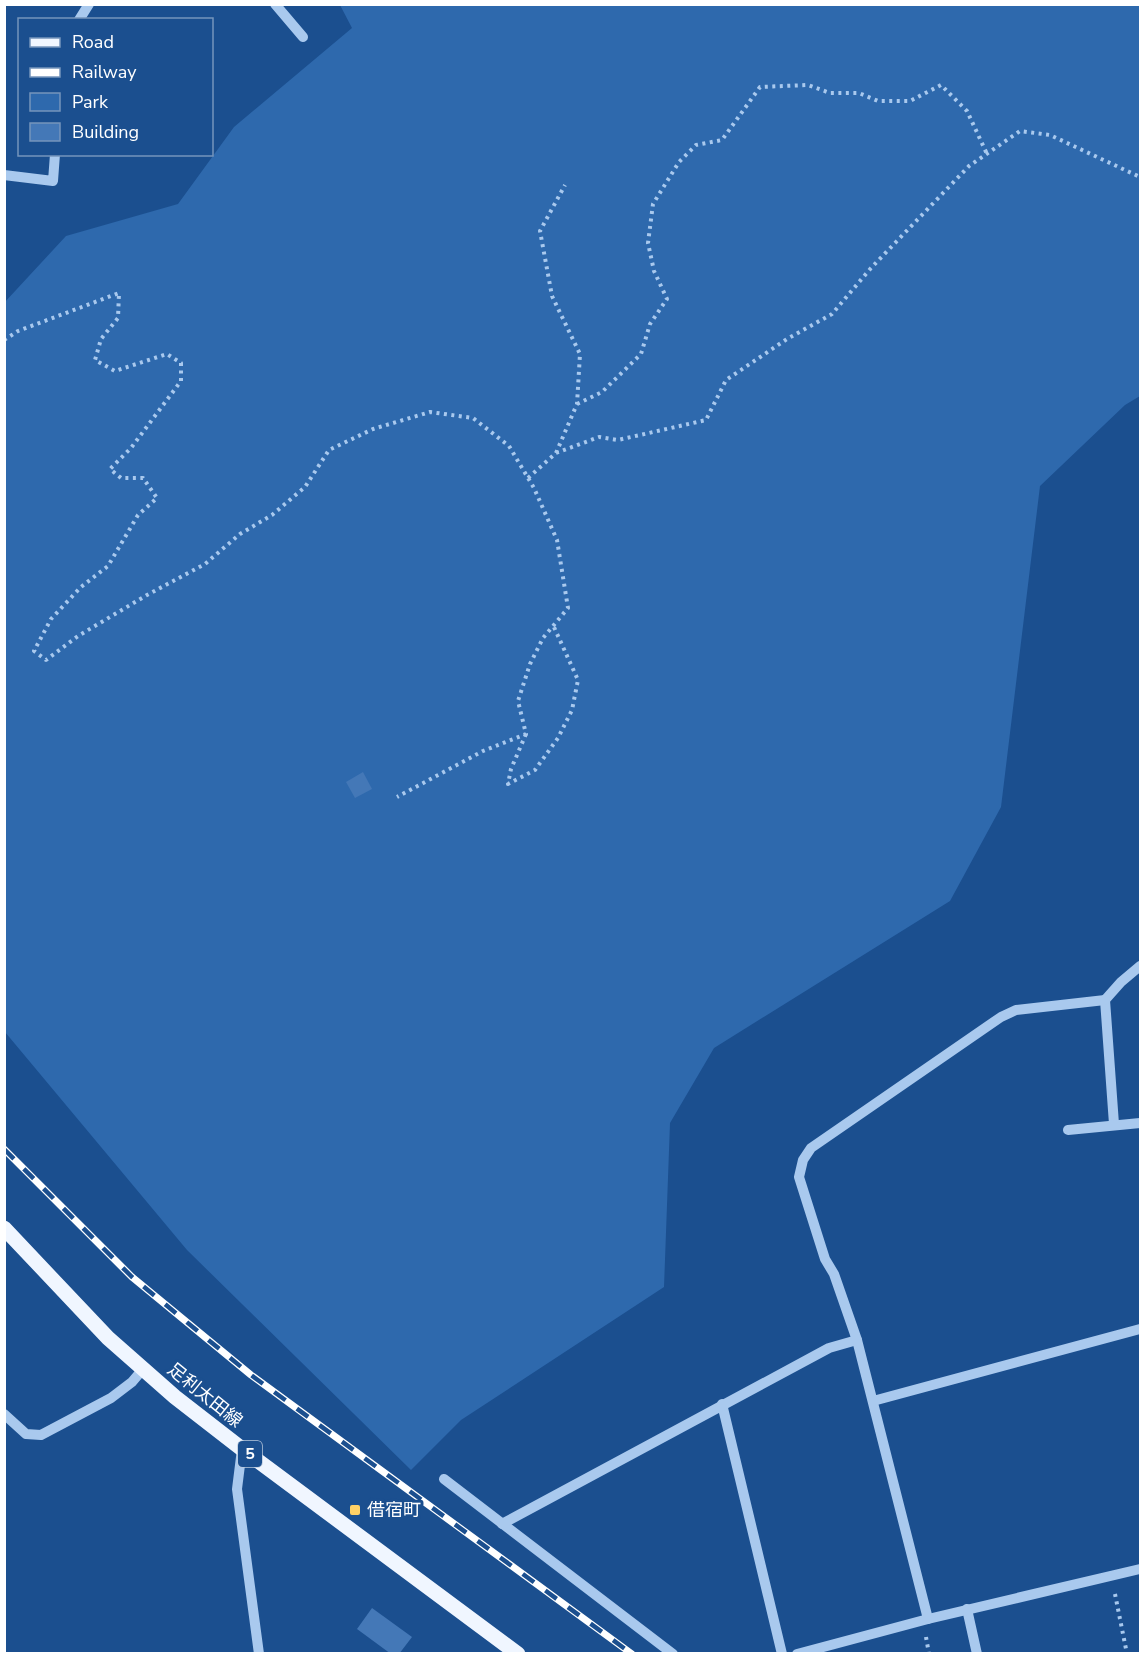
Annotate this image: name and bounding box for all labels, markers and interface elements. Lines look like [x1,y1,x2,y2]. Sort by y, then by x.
legend [18,18,213,156]
text: Road [72,30,114,54]
text: Railway [72,60,137,84]
text: Park [72,90,109,114]
text: Building [72,120,139,144]
street label: 足利太田線 [162,1357,248,1433]
road number: 5 [238,1441,262,1467]
place label: 借宿町 [367,1498,421,1522]
marker: 借宿町 [348,1503,362,1517]

